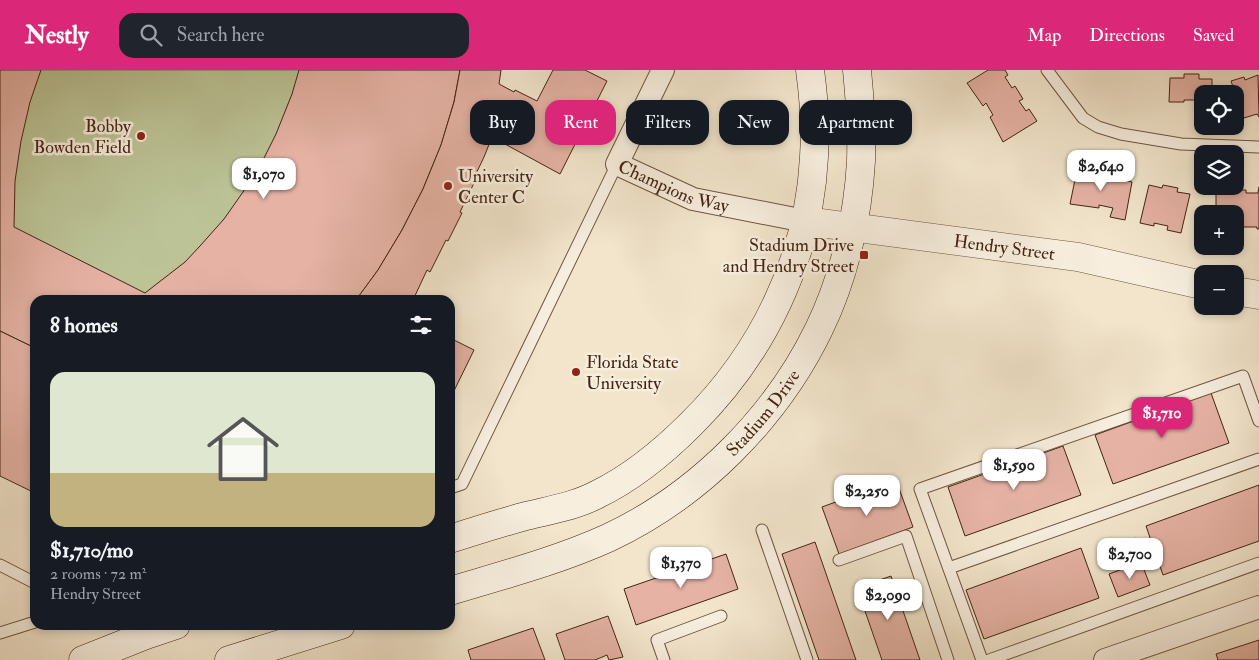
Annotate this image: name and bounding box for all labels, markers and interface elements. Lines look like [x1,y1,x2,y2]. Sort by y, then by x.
search box [119,13,469,58]
text: Nestly [25,20,89,51]
icon: search [137,21,165,49]
text: Search here [177,23,264,47]
text: Map [1028,24,1061,47]
text: Directions [1089,24,1165,47]
text: Saved [1193,24,1234,47]
map controls [1194,85,1244,315]
button: locate [1194,85,1244,135]
chip: Buy [470,100,535,145]
chip: Rent [545,100,616,145]
chip: Filters [626,100,709,145]
chip: New [719,100,789,145]
chip: Apartment [799,100,912,145]
place label: Bobby Bowden Field [34,115,132,159]
marker: Bobby Bowden Field [135,130,147,142]
button: layers [1194,145,1244,195]
pin: $2,640 [1060,150,1142,192]
street label: Champions Way [615,155,732,218]
text: $2,640 [1078,156,1124,176]
pin: $1,070 [223,158,305,200]
text: $1,070 [243,164,285,184]
place label: University Center C [458,165,534,209]
marker: University Center C [442,180,454,192]
button: + [1194,205,1244,255]
street label: Hendry Street [952,229,1057,265]
place label: Stadium Drive and Hendry Street [723,234,854,278]
marker: Stadium Drive and Hendry Street [858,249,870,261]
button: − [1194,265,1244,315]
icon: filters [407,311,435,339]
text: 8 homes [50,312,118,339]
place label: Florida State University [586,351,679,395]
street label: Stadium Drive [721,365,805,461]
marker: Florida State University [570,366,582,378]
pin: $1,710 [1121,396,1203,439]
text: $1,710 [1142,403,1182,423]
icon: home [198,404,288,494]
pin: $1,590 [973,448,1055,491]
text: $1,590 [993,455,1035,475]
pin: $2,250 [826,474,908,517]
text: $2,250 [845,481,889,501]
text: $1,710/mo [50,537,133,564]
pin: $2,700 [1089,538,1171,580]
text: $2,700 [1108,544,1152,564]
pin: $1,370 [640,546,722,589]
text: $1,370 [661,553,701,573]
text: 2 rooms · 72 m² [50,564,146,584]
pin: $2,090 [847,578,929,621]
text: Hendry Street [50,584,141,604]
text: $2,090 [865,585,911,605]

